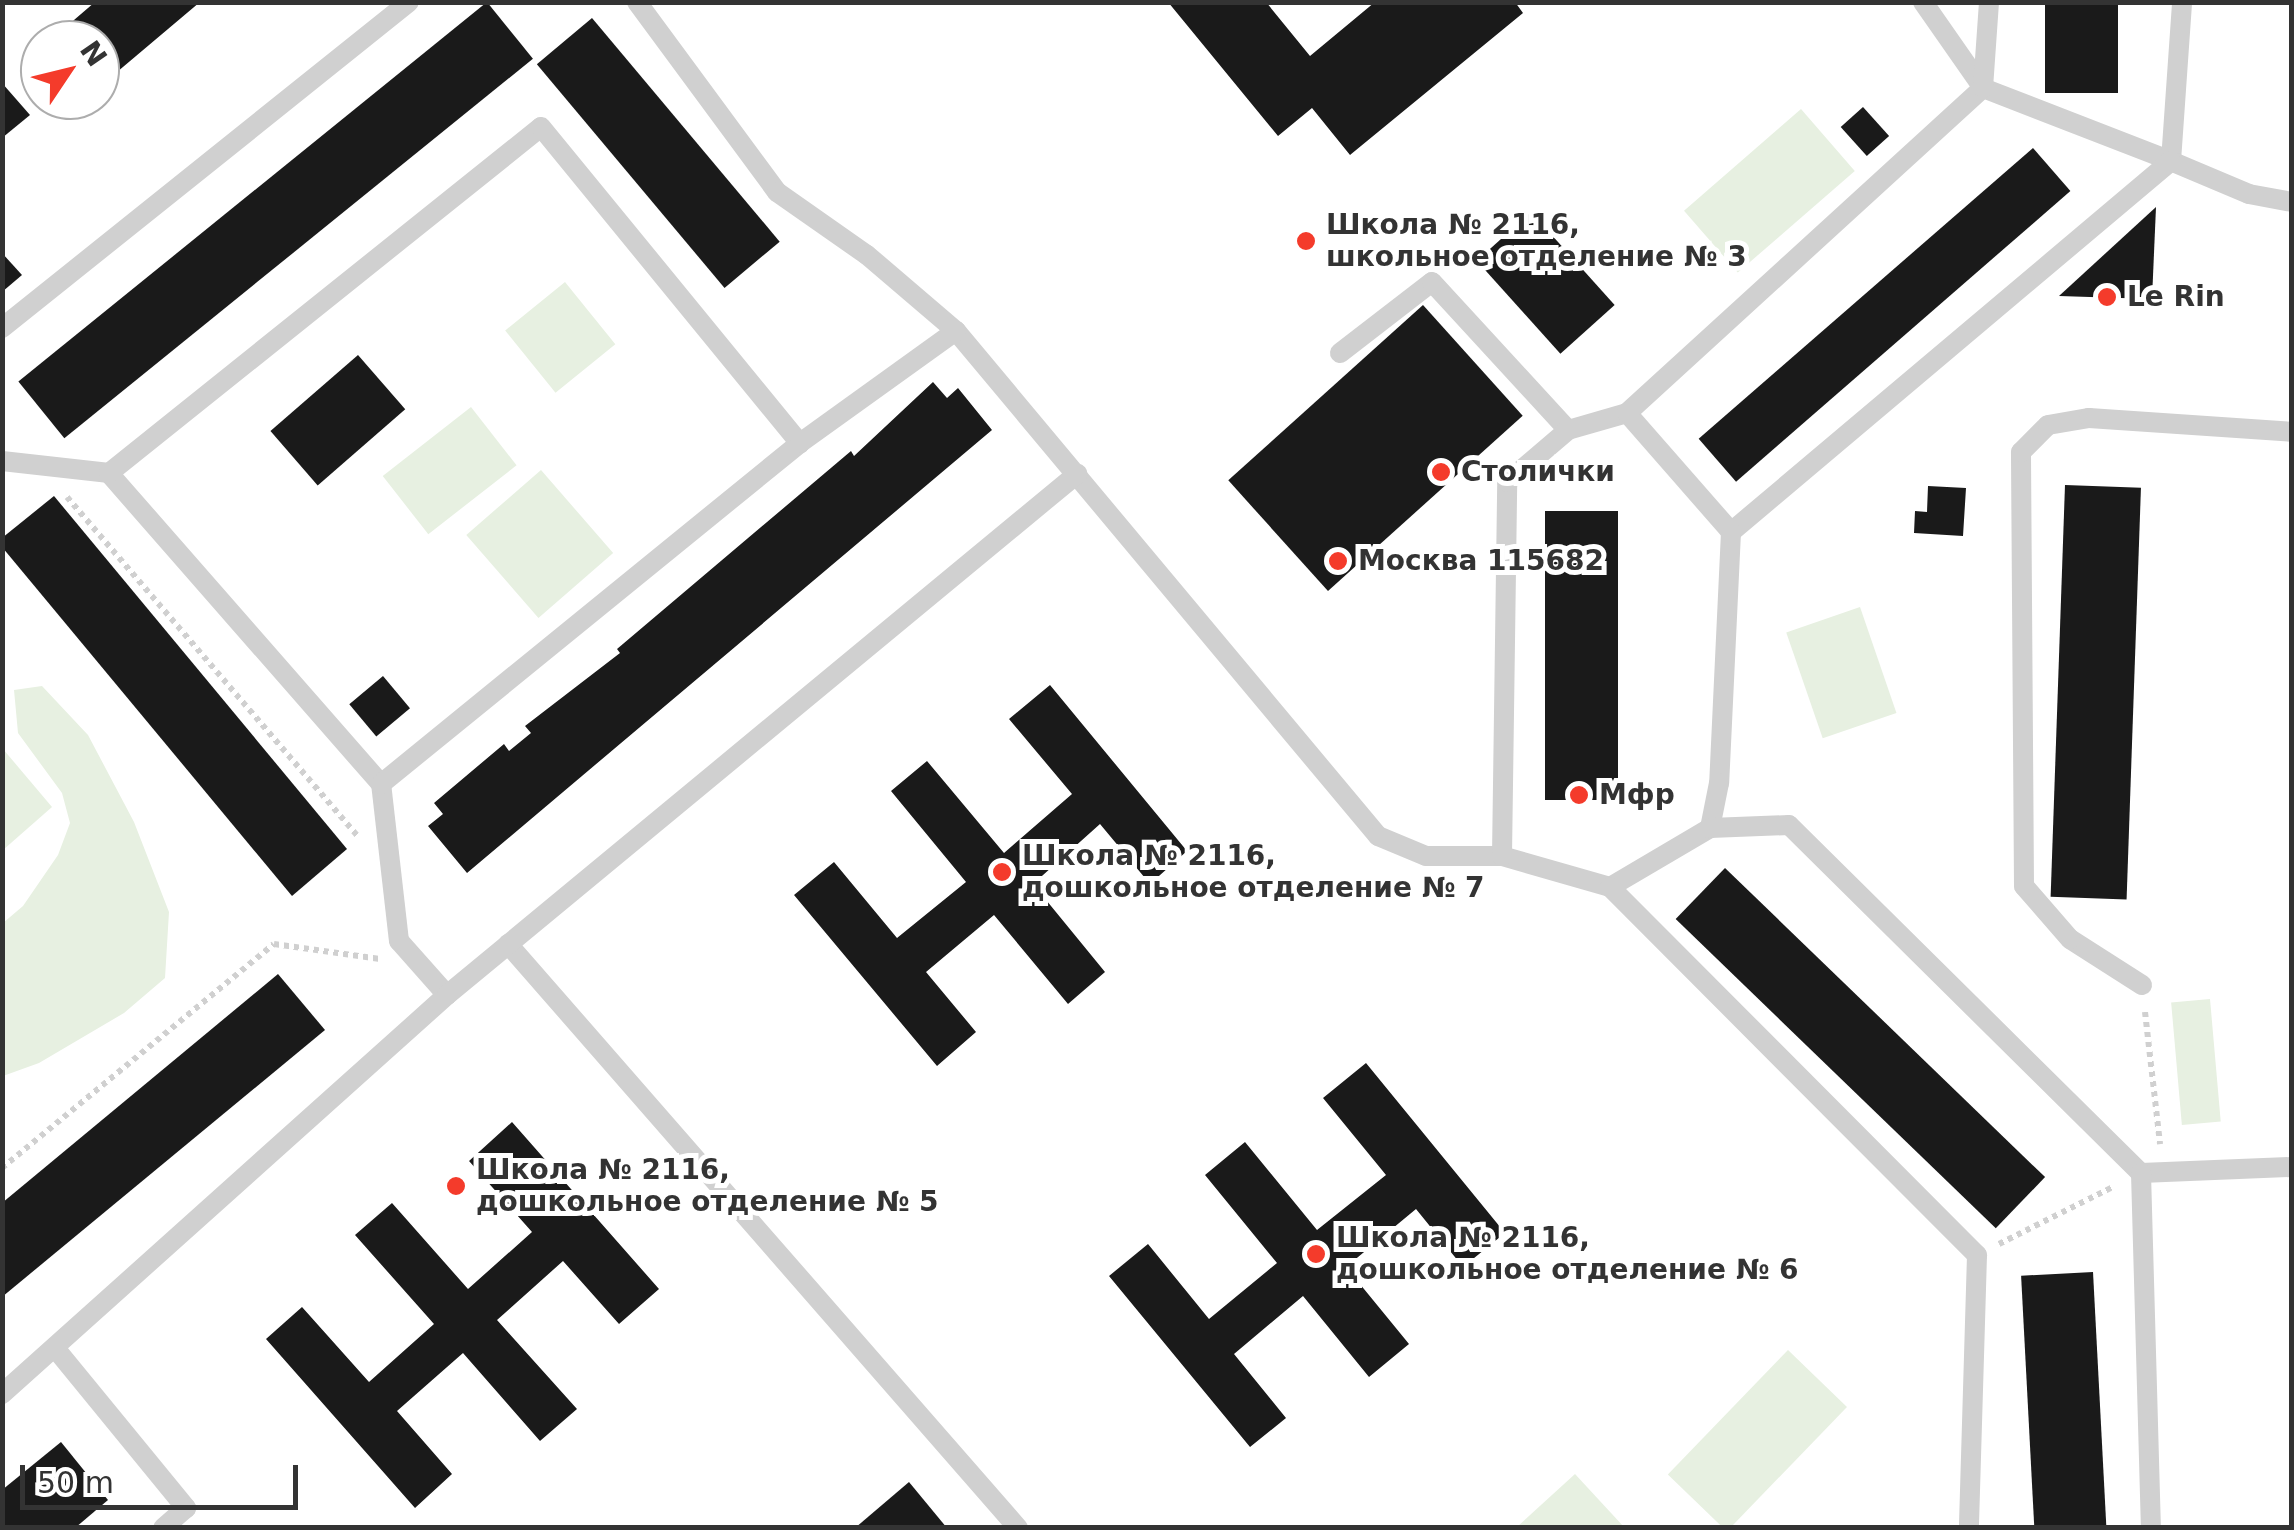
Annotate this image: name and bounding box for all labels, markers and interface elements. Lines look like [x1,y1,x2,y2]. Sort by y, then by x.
north arrow [20,20,120,120]
text: N [73,35,114,73]
place label: Школа № 2116, школьное отделение № 3 [1326,208,1747,274]
marker: Школа № 2116, школьное отделение № 3 [1295,230,1317,252]
place label: Le Rin [2127,280,2225,314]
marker: Le Rin [2096,286,2118,308]
place label: Столички [1461,455,1615,489]
marker: Столички [1430,461,1452,483]
place label: Москва 115682 [1358,544,1604,578]
marker: Москва 115682 [1327,550,1349,572]
place label: Мфр [1599,778,1675,812]
marker: Мфр [1568,784,1590,806]
place label: Школа № 2116, дошкольное отделение № 7 [1022,839,1485,905]
marker: Школа № 2116, дошкольное отделение № 7 [991,861,1013,883]
place label: Школа № 2116, дошкольное отделение № 5 [476,1153,939,1219]
marker: Школа № 2116, дошкольное отделение № 5 [445,1175,467,1197]
place label: Школа № 2116, дошкольное отделение № 6 [1336,1221,1799,1287]
marker: Школа № 2116, дошкольное отделение № 6 [1305,1243,1327,1265]
scale bar [25,1445,302,1507]
text: 50 m [37,1465,114,1500]

